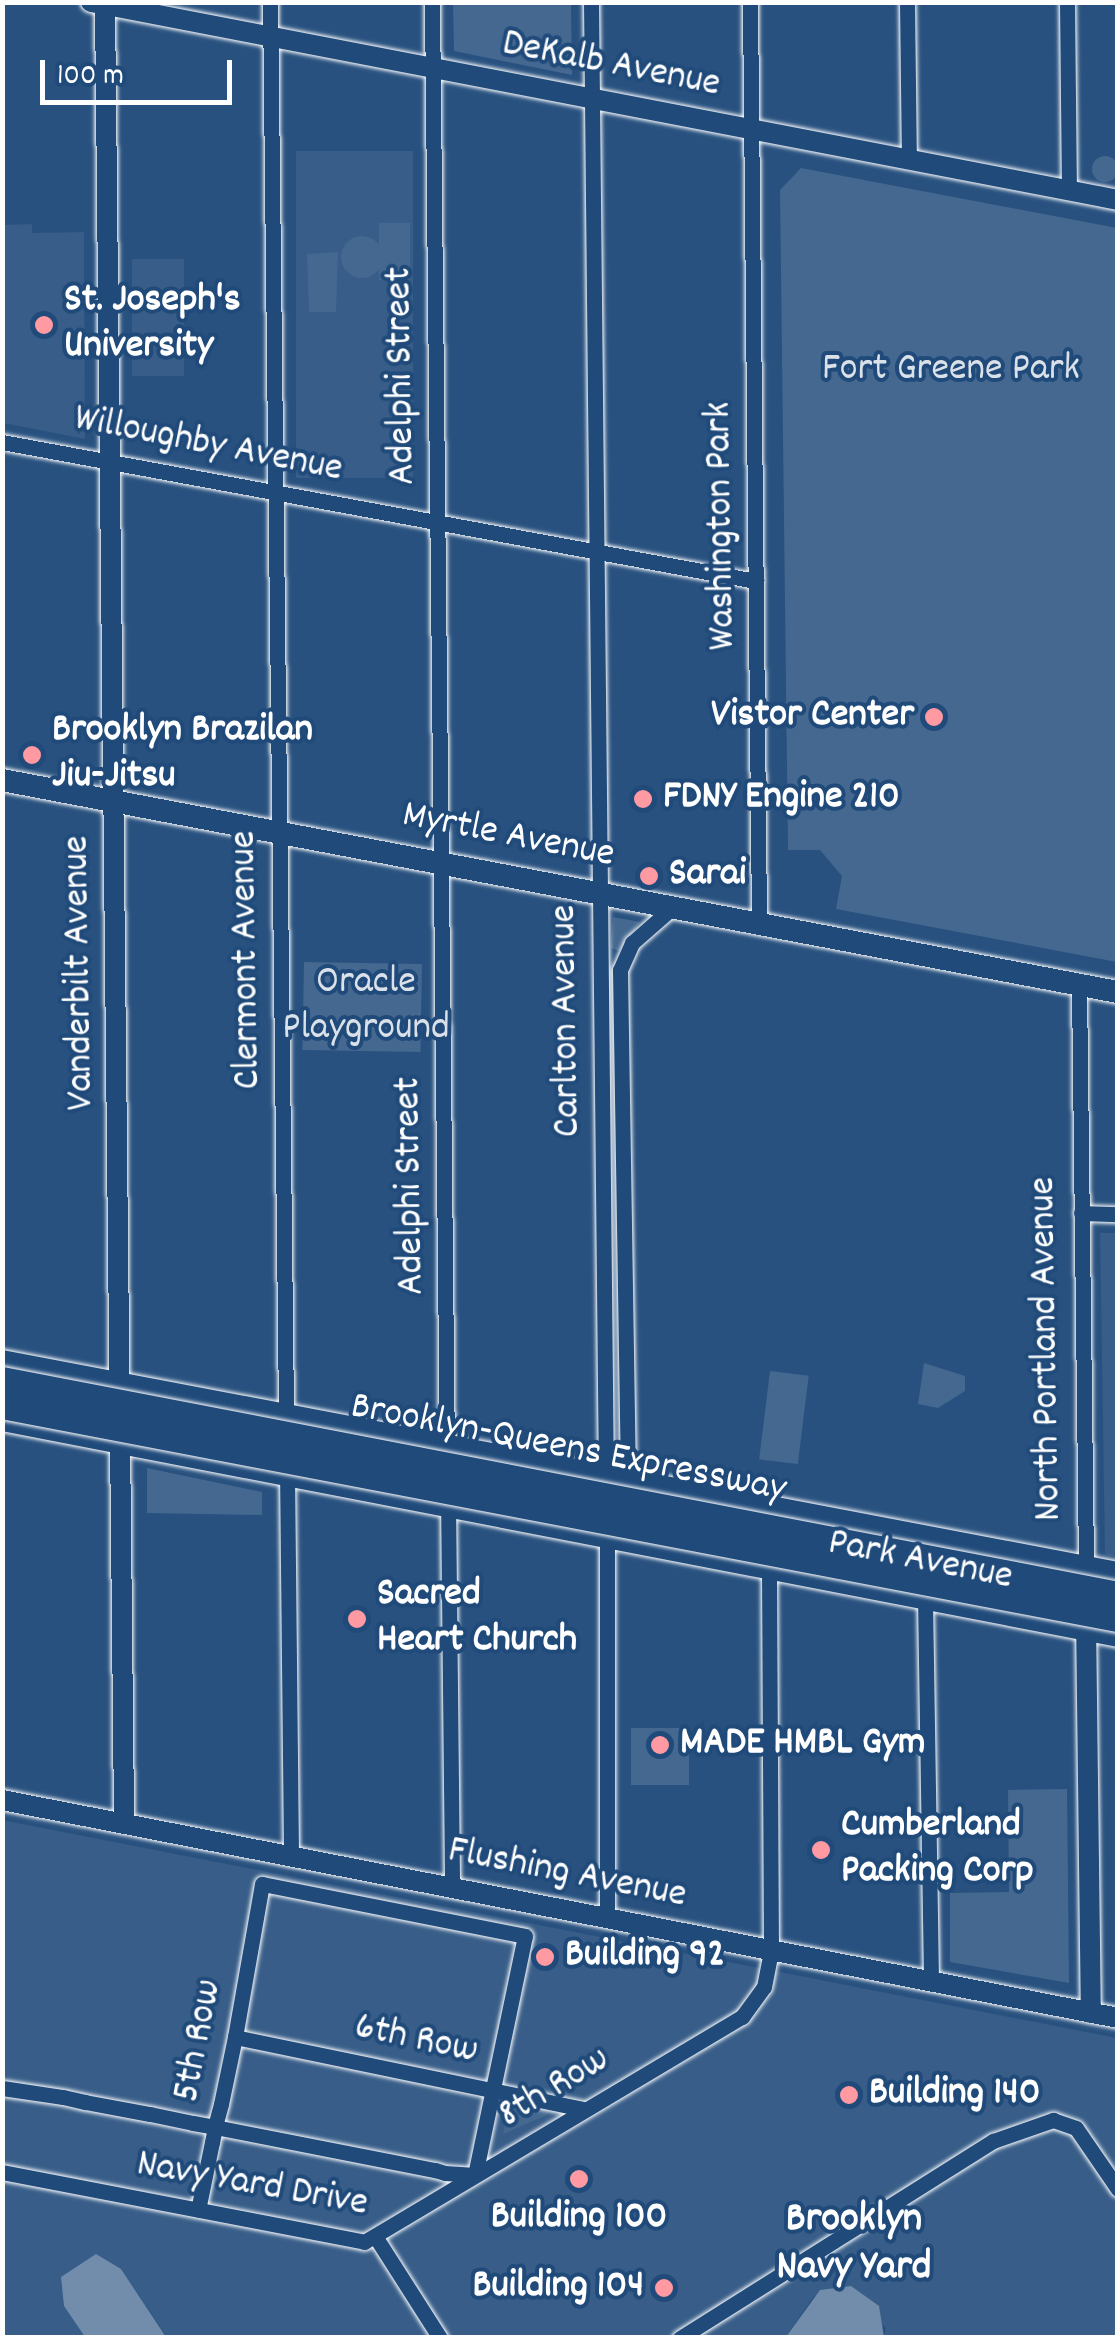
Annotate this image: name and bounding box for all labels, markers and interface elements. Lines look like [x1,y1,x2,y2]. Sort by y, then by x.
street label: DeKalb Avenue [498,21,724,111]
scale bar [45,40,238,102]
text: 100 m [57,56,124,99]
street label: Adelphi Street [377,267,429,485]
place label: St. Joseph's University [64,278,240,372]
marker: St. Joseph's University [33,314,55,336]
park label: Fort Greene Park [822,347,1080,395]
street label: Willoughby Avenue [70,396,346,496]
street label: Washington Park [697,401,749,651]
place label: Vistor Center [711,693,914,741]
marker: Vistor Center [923,706,945,728]
place label: Brooklyn Brazilan Jiu-Jitsu [52,708,313,802]
marker: Brooklyn Brazilan Jiu-Jitsu [21,744,43,766]
place label: FDNY Engine 210 [663,775,900,823]
marker: FDNY Engine 210 [632,788,654,810]
street label: Myrtle Avenue [398,793,618,881]
street label: Clermont Avenue [222,830,274,1090]
street label: Vanderbilt Avenue [55,835,107,1111]
place label: Sarai [669,852,746,900]
marker: Sarai [638,865,660,887]
street label: Carlton Avenue [542,904,594,1138]
park label: Oracle Playground [282,960,450,1054]
street label: Adelphi Street [386,1077,438,1295]
street label: North Portland Avenue [1021,1176,1075,1522]
street label: Brooklyn-Queens Expressway [346,1384,790,1516]
street label: Park Avenue [824,1521,1016,1603]
place label: Sacred Heart Church [377,1572,577,1666]
marker: Sacred Heart Church [346,1608,368,1630]
place label: MADE HMBL Gym [680,1721,926,1769]
marker: MADE HMBL Gym [649,1734,671,1756]
place label: Cumberland Packing Corp [841,1803,1034,1897]
street label: Flushing Avenue [444,1828,690,1922]
marker: Cumberland Packing Corp [810,1839,832,1861]
place label: Building 92 [565,1933,725,1981]
marker: Building 92 [534,1946,556,1968]
street label: 5th Row [165,1976,235,2106]
street label: 6th Row [350,2005,482,2077]
street label: 8th Row [491,2037,619,2141]
place label: Building 140 [869,2071,1040,2119]
marker: Building 140 [838,2084,860,2106]
street label: Navy Yard Drive [133,2142,371,2230]
marker: Building 100 [568,2168,590,2190]
place label: Building 100 [491,2195,667,2243]
district label: Brooklyn Navy Yard [777,2196,931,2294]
place label: Building 104 [473,2264,644,2312]
marker: Building 104 [653,2277,675,2299]

